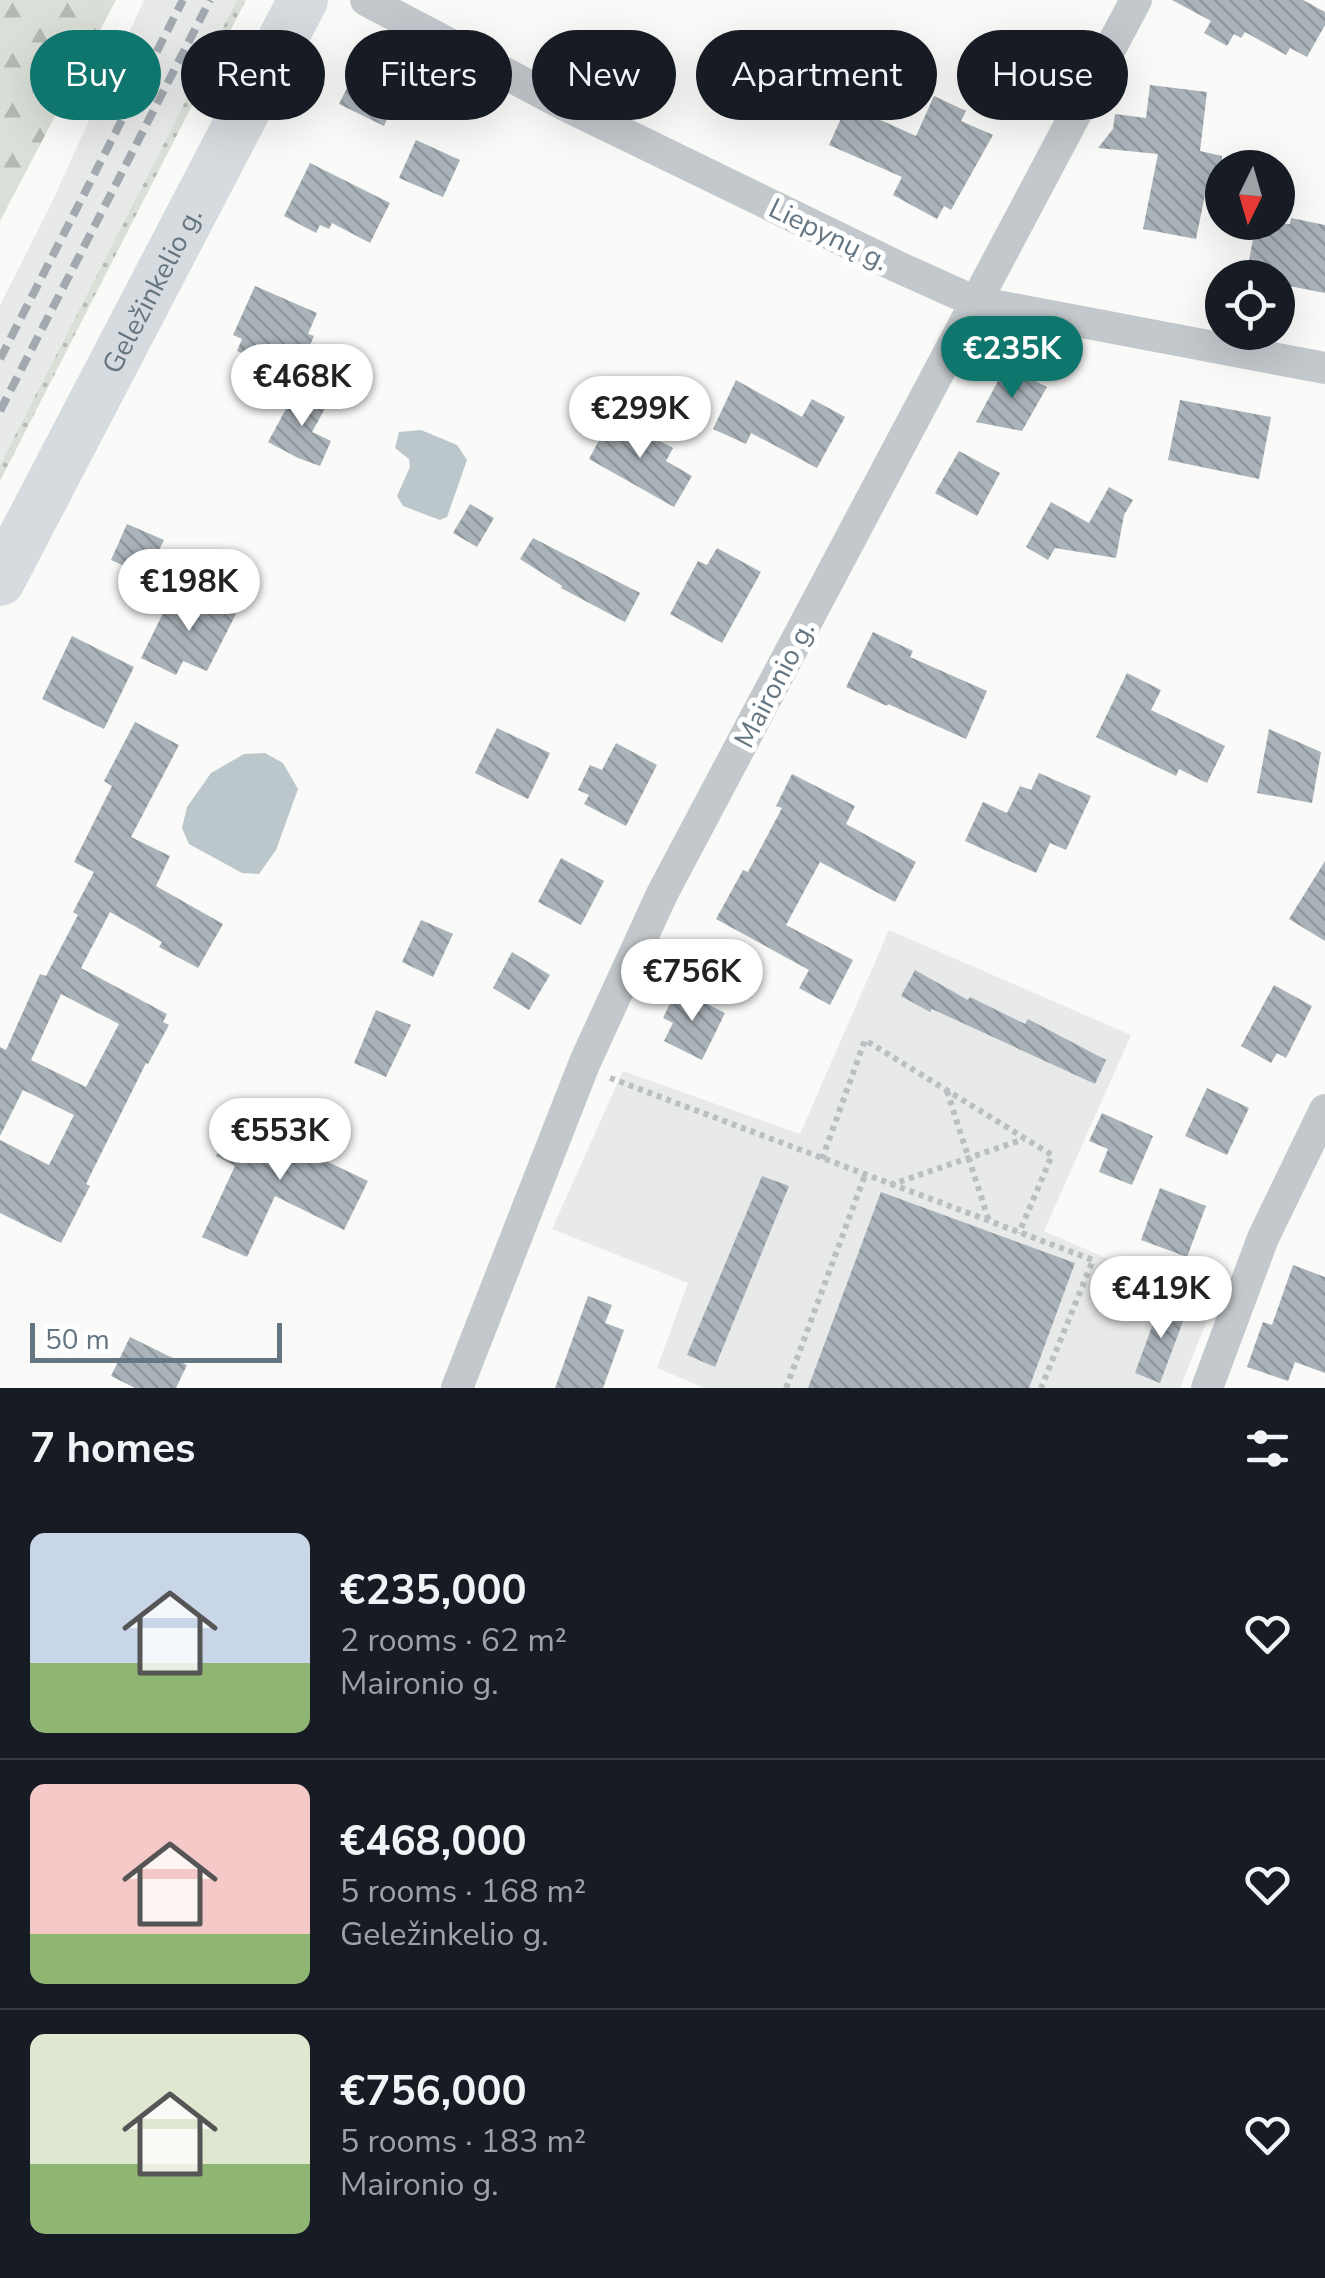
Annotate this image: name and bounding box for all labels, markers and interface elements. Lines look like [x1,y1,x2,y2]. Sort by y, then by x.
chip: Buy [30,30,161,120]
chip: Rent [181,30,325,120]
chip: Filters [345,30,512,120]
chip: New [532,30,676,120]
chip: Apartment [696,30,937,120]
chip: House [957,30,1128,120]
north arrow [1205,150,1295,240]
map controls [1205,150,1295,350]
street label: Liepynų g. [762,190,895,280]
street label: Geležinkelio g. [94,201,212,380]
button: locate [1205,260,1295,350]
pin: €235K [942,316,1082,401]
text: €235K [963,327,1061,370]
pin: €468K [232,344,372,429]
text: €468K [253,355,351,398]
pin: €299K [570,376,710,461]
text: €299K [591,387,689,430]
pin: €198K [119,549,259,634]
text: €198K [140,560,238,603]
street label: Maironio g. [726,614,824,755]
pin: €756K [622,939,762,1024]
text: €756K [643,950,741,993]
pin: €553K [210,1098,350,1183]
text: €553K [231,1109,329,1152]
pin: €419K [1091,1256,1231,1341]
text: €419K [1112,1267,1210,1310]
scale bar [30,1318,282,1362]
text: 50 m [45,1321,110,1359]
text: 7 homes [30,1420,195,1477]
icon: filters [1240,1421,1295,1476]
text: €235,000 [340,1562,527,1619]
icon: home [110,1573,230,1693]
icon: heart [1240,1606,1295,1661]
text: 2 rooms · 62 m² [340,1619,567,1662]
text: Maironio g. [340,1662,498,1705]
text: €468,000 [340,1813,527,1870]
icon: home [110,1824,230,1944]
icon: heart [1240,1857,1295,1912]
text: 5 rooms · 168 m² [340,1870,586,1913]
text: Geležinkelio g. [340,1913,549,1956]
text: €756,000 [340,2063,527,2120]
icon: home [110,2074,230,2194]
icon: heart [1240,2107,1295,2162]
text: 5 rooms · 183 m² [340,2120,586,2163]
text: Maironio g. [340,2163,498,2206]

